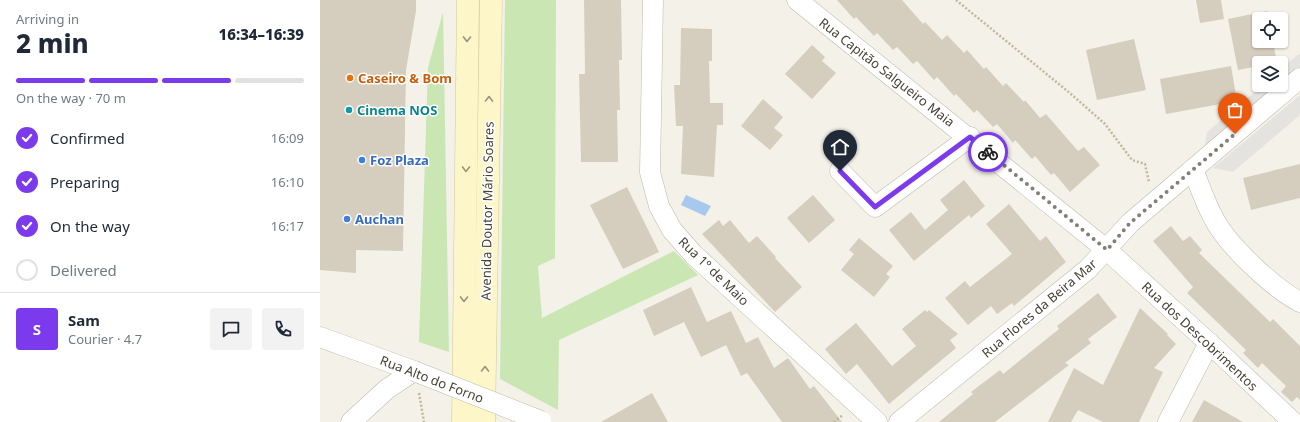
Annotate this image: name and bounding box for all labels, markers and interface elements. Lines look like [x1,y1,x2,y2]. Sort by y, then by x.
text: Arriving in [16,10,79,28]
map controls [1252,12,1288,92]
button: locate [1252,12,1288,48]
street label: Rua Capitão Salgueiro Maia [815,13,959,131]
text: 16:34–16:39 [219,24,304,44]
text: 2 min [16,25,89,61]
one-way arrow [463,36,471,42]
button: layers [1252,56,1288,92]
place label: Caseiro & Bom [358,69,452,87]
marker: Caseiro & Bom [345,73,355,83]
text: On the way · 70 m [16,89,126,107]
pin [1218,93,1252,134]
one-way arrow [485,96,493,102]
icon: bag [1224,99,1246,121]
place label: Cinema NOS [357,101,437,119]
marker: Cinema NOS [344,105,354,115]
street label: Avenida Doutor Mário Soares [476,121,498,301]
icon: check [16,127,38,149]
text: Confirmed [50,128,125,148]
text: 16:09 [271,129,304,147]
pin [823,130,857,171]
courier [968,132,1008,172]
icon: home [829,136,851,158]
icon: bike [977,141,999,163]
place label: Foz Plaza [370,151,429,169]
marker: Foz Plaza [357,155,367,165]
one-way arrow [462,166,470,172]
icon: check [16,171,38,193]
text: Preparing [50,172,120,192]
text: 16:10 [271,173,304,191]
place label: Auchan [355,210,404,228]
marker: Auchan [342,214,352,224]
icon: check [16,215,38,237]
text: On the way [50,216,130,236]
text: 16:17 [271,217,304,235]
street label: Rua 1º de Maio [675,233,753,309]
street label: Rua Flores da Beira Mar [978,254,1101,361]
text: Delivered [50,260,117,280]
street label: Rua dos Descobrimentos [1138,277,1262,395]
one-way arrow [460,296,468,302]
button: chat [210,308,252,350]
button: phone [262,308,304,350]
text: Sam [68,310,100,330]
text: S [33,319,41,339]
text: Courier · 4.7 [68,330,142,348]
street label: Rua Alto do Forno [378,351,486,407]
one-way arrow [481,366,489,372]

